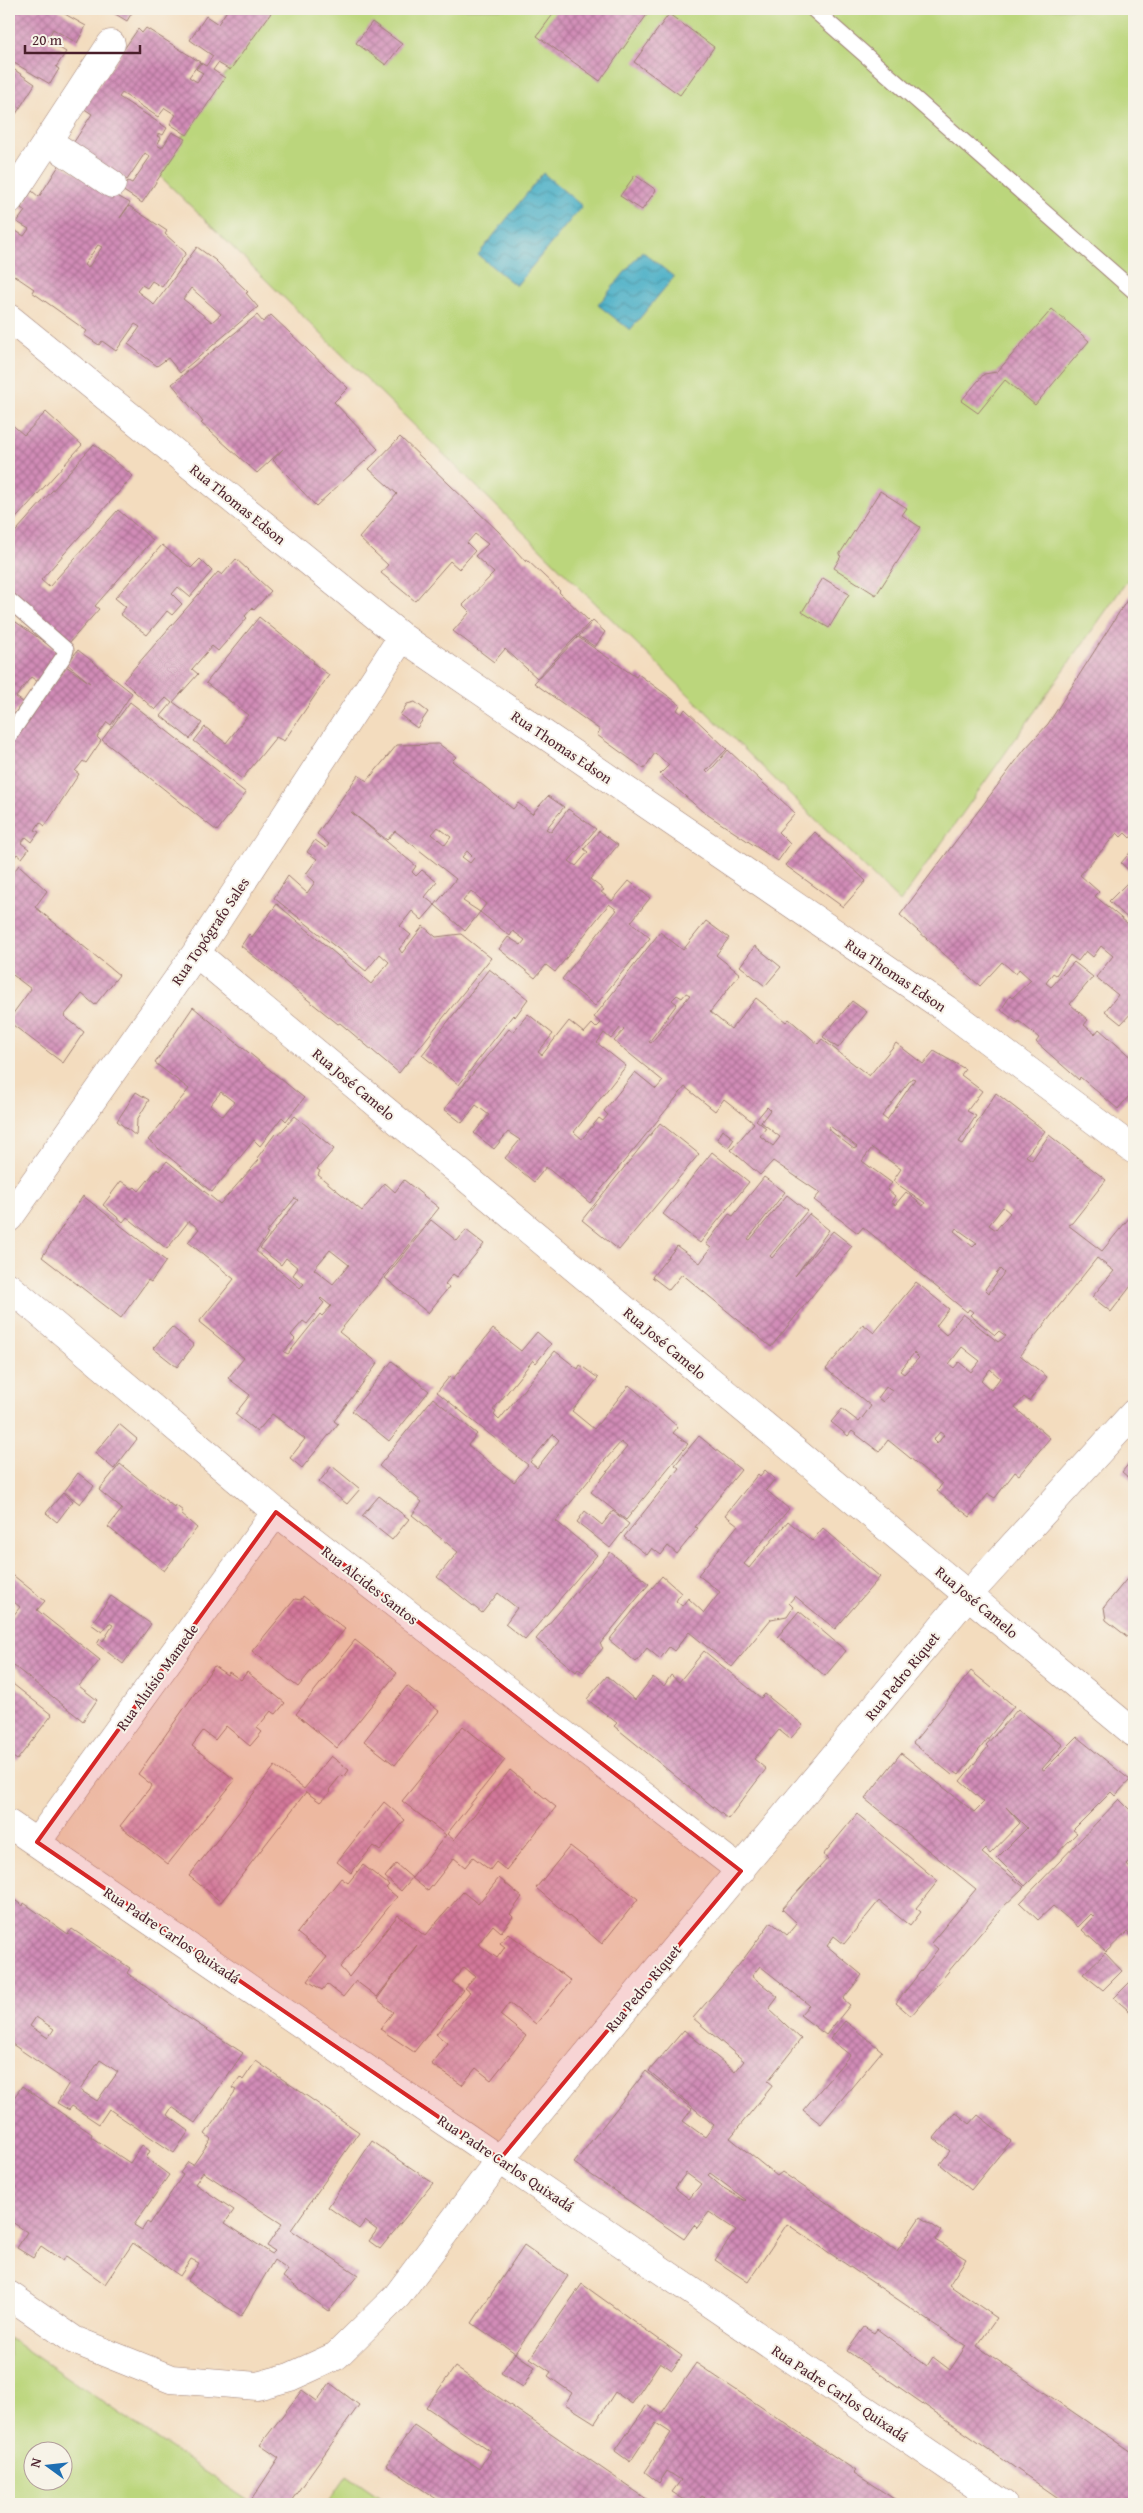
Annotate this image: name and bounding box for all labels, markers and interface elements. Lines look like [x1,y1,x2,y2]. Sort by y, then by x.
scale bar [25,22,140,54]
text: 20 m [32,29,63,50]
street label: Rua Thomas Edson [186,459,291,550]
street label: Rua Thomas Edson [507,705,617,789]
street label: Rua Topógrafo Sales [166,873,254,989]
street label: Rua Thomas Edson [841,933,951,1017]
street label: Rua José Camelo [308,1043,400,1125]
street label: Rua José Camelo [619,1302,711,1384]
street label: Rua Alcides Santos [317,1541,423,1629]
street label: Rua José Camelo [931,1561,1023,1643]
street label: Rua Aluísio Mamede [111,1619,203,1735]
street label: Rua Pedro Riquet [860,1627,945,1725]
street label: Rua Padre Carlos Quixadá [100,1881,244,1989]
street label: Rua Pedro Riquet [600,1939,686,2036]
street label: Rua Padre Carlos Quixadá [434,2109,578,2217]
street label: Rua Padre Carlos Quixadá [768,2339,912,2447]
north arrow [22,2440,72,2490]
text: N [25,2455,46,2470]

